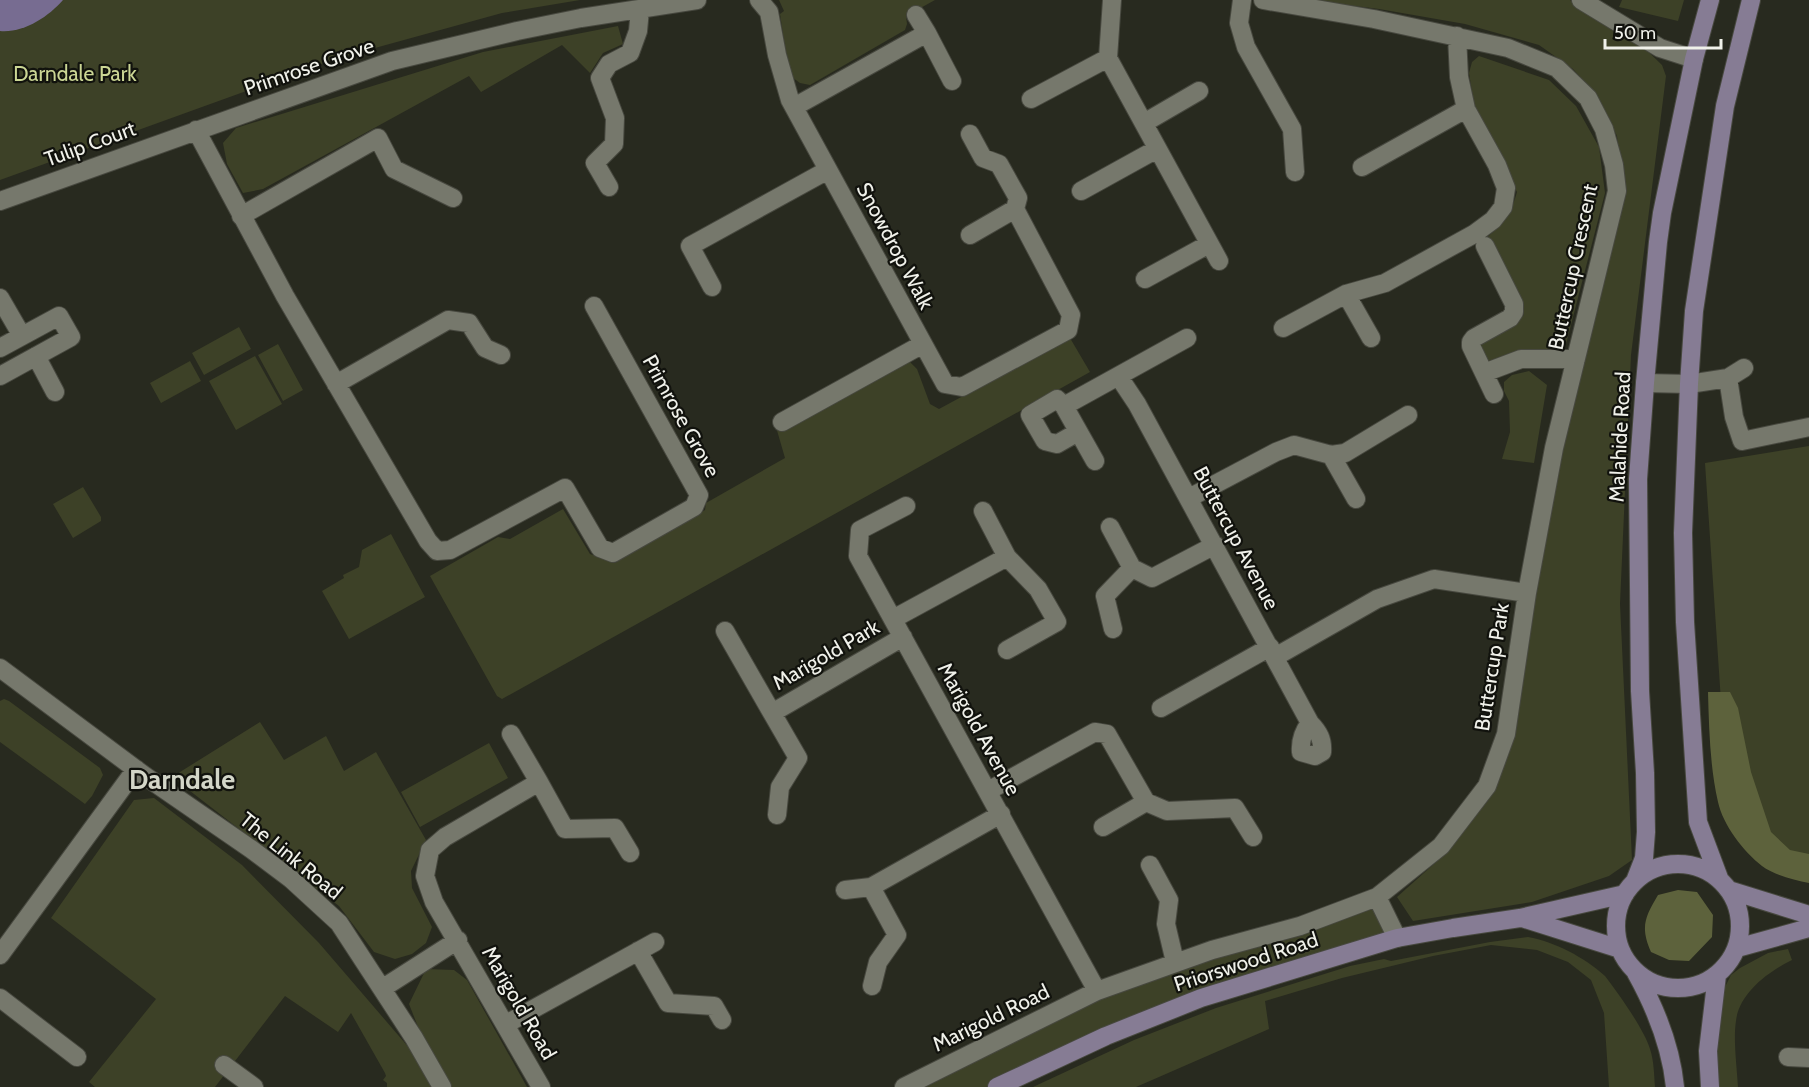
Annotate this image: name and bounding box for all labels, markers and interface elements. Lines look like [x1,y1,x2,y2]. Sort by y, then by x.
scale bar [1605,12,1720,50]
text: 50 m [1614,22,1656,44]
street label: Primrose Grove [240,32,377,100]
park label: Darndale Park [13,61,137,86]
street label: Tulip Court [41,116,139,172]
street label: Snowdrop Walk [852,178,940,314]
street label: Buttercup Crescent [1543,182,1602,352]
street label: Primrose Grove [638,350,725,482]
street label: Malahide Road [1604,371,1635,503]
street label: Buttercup Avenue [1188,462,1285,614]
street label: Buttercup Park [1469,600,1514,733]
street label: Marigold Park [768,614,884,695]
street label: Marigold Avenue [933,658,1026,800]
district label: Darndale [129,763,235,796]
street label: The Link Road [235,807,347,904]
street label: Priorswood Road [1171,926,1321,997]
street label: Marigold Road [477,942,562,1064]
street label: Marigold Road [928,979,1053,1057]

